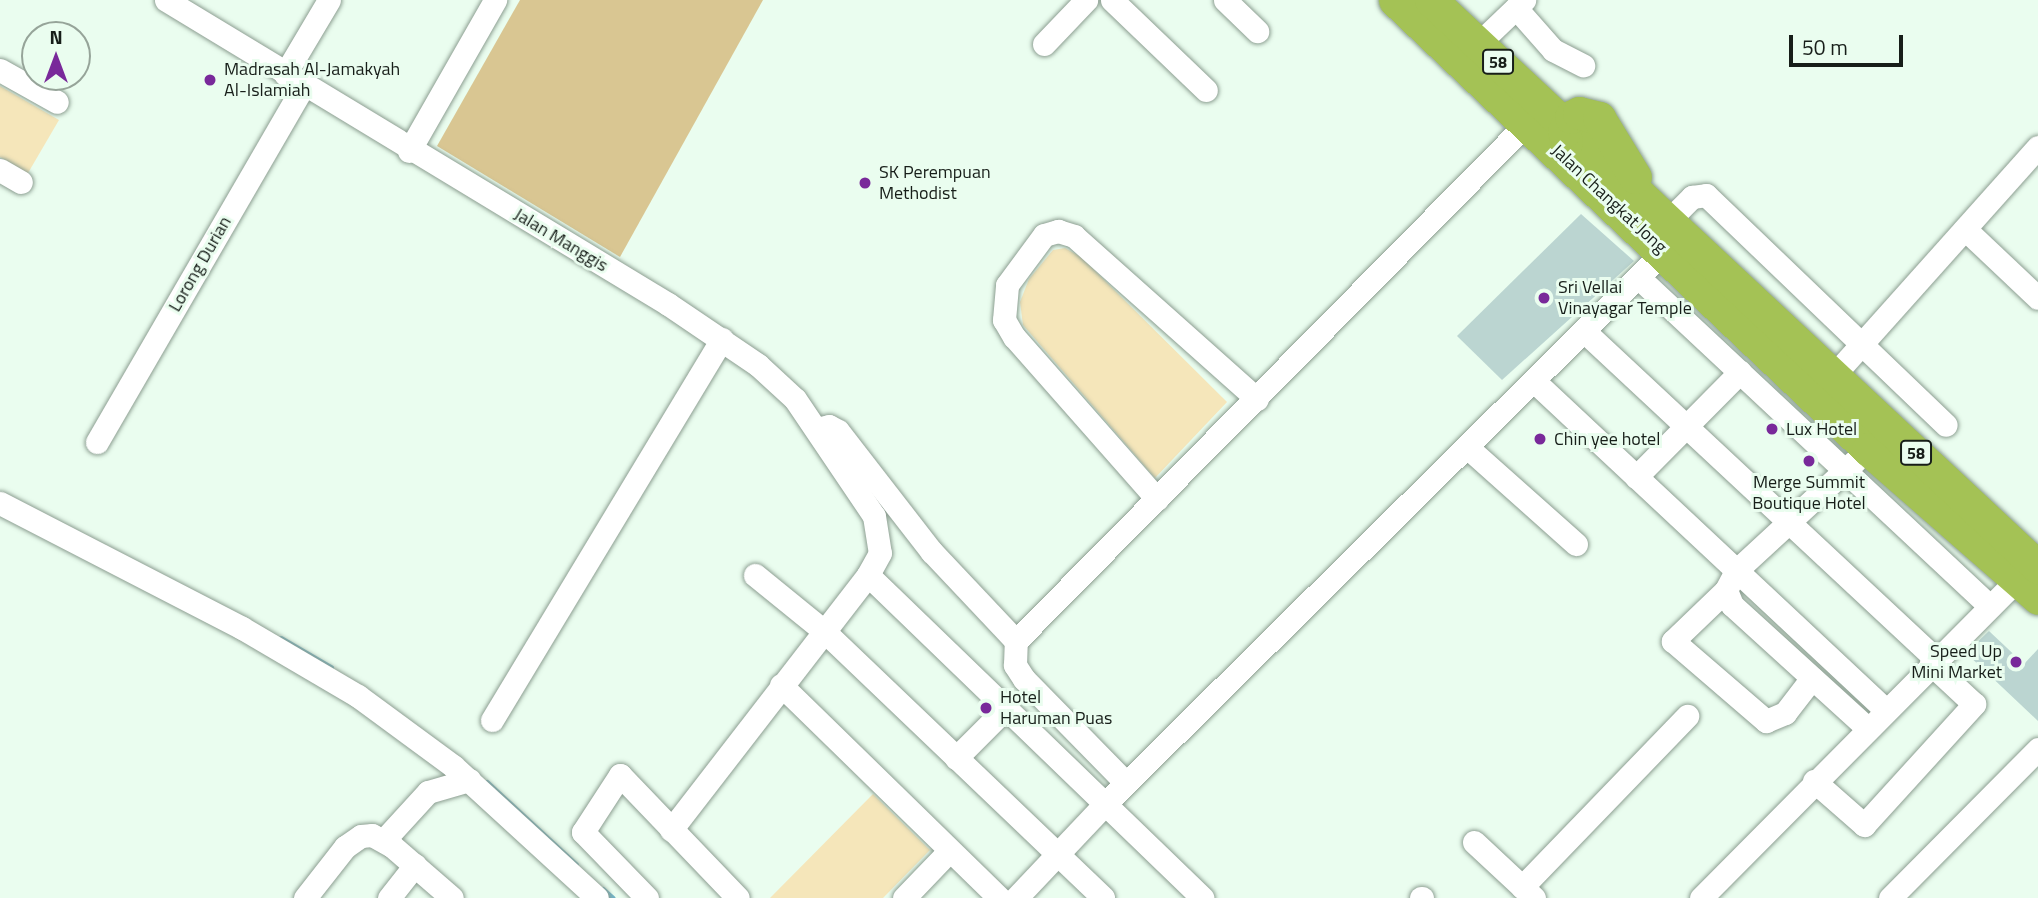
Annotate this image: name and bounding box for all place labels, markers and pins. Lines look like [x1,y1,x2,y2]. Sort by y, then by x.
place label: Madrasah Al-Jamakyah Al-Islamiah [224,59,400,102]
marker: Madrasah Al-Jamakyah Al-Islamiah [202,72,218,88]
place label: SK Perempuan Methodist [879,162,991,204]
marker: SK Perempuan Methodist [857,175,873,191]
place label: Sri Vellai Vinayagar Temple [1558,277,1692,320]
marker: Sri Vellai Vinayagar Temple [1536,290,1552,306]
place label: Lux Hotel [1786,418,1857,440]
marker: Lux Hotel [1764,421,1780,437]
place label: Chin yee hotel [1554,428,1660,450]
marker: Chin yee hotel [1532,431,1548,447]
marker: Merge Summit Boutique Hotel [1801,453,1817,469]
place label: Merge Summit Boutique Hotel [1752,472,1866,514]
place label: Speed Up Mini Market [1911,641,2002,684]
marker: Speed Up Mini Market [2008,654,2024,670]
place label: Hotel Haruman Puas [1000,687,1112,730]
marker: Hotel Haruman Puas [978,700,994,716]

